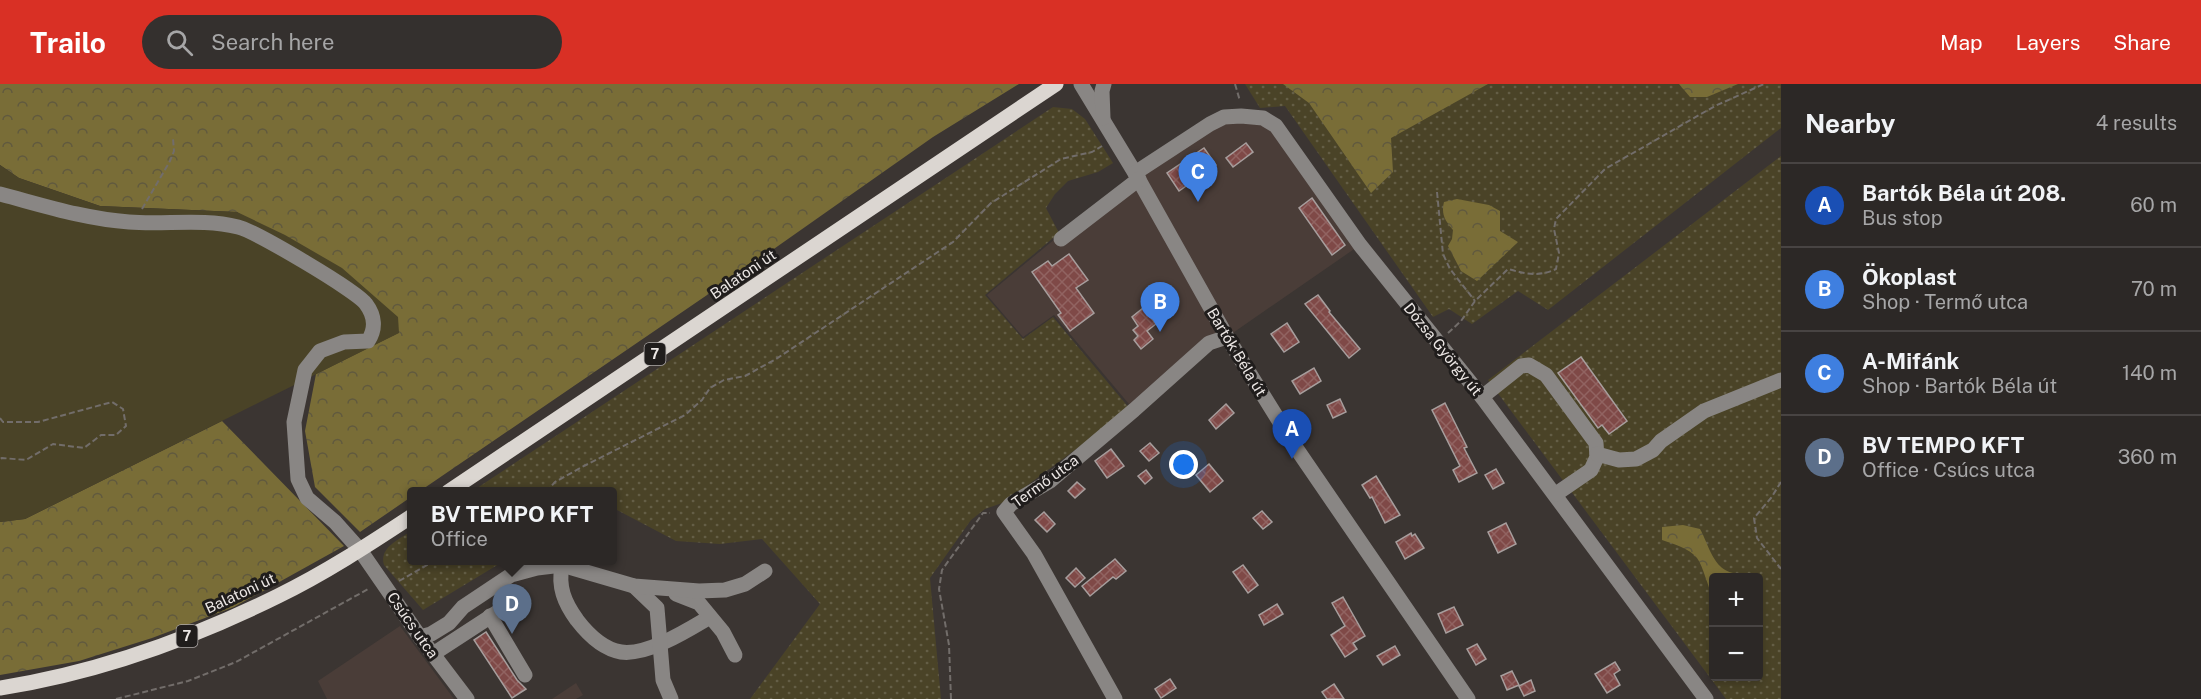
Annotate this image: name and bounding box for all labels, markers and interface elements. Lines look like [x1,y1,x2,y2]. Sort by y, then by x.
search box [142,15,562,69]
text: Trailo [30,26,106,59]
icon: search [163,26,196,59]
text: Search here [211,29,334,55]
text: Map [1940,30,1983,55]
text: Layers [2016,30,2080,55]
text: Share [2113,30,2171,55]
text: Nearby [1805,108,1895,139]
text: 4 results [2096,111,2177,135]
pin: C [1178,152,1218,202]
text: Bartók Béla út 208. [1862,180,2066,206]
text: A [1817,193,1832,217]
text: 60 m [2130,193,2177,217]
text: Bus stop [1862,206,1943,230]
street label: Balatoni út [707,246,779,302]
text: Ökoplast [1862,264,1957,290]
text: B [1818,277,1831,301]
text: 70 m [2131,277,2177,301]
pin: B [1140,282,1180,332]
text: Shop · Termő utca [1862,290,2028,314]
street label: Dózsa György út [1401,299,1486,399]
street label: Bartók Béla út [1204,305,1270,399]
road number: 7 [644,343,666,365]
text: A-Mifánk [1862,348,1959,374]
text: C [1817,361,1832,385]
text: 140 m [2122,361,2177,385]
text: Shop · Bartók Béla út [1862,374,2057,398]
pin: A [1272,410,1312,459]
text: BV TEMPO KFT [1862,432,2024,458]
text: D [1817,445,1832,469]
text: 360 m [2118,445,2177,469]
your location [1169,450,1198,479]
street label: Termő utca [1008,451,1082,511]
text: Office · Csúcs utca [1862,458,2035,482]
popup [407,487,617,565]
text: BV TEMPO KFT [431,501,593,527]
text: Office [431,527,488,551]
street label: Balatoni út [202,569,278,617]
map controls [1709,573,1763,681]
button: + [1709,573,1763,627]
pin: D [492,584,532,634]
street label: Csúcs utca [384,589,442,661]
road number: 7 [176,625,198,647]
button: − [1709,627,1763,681]

